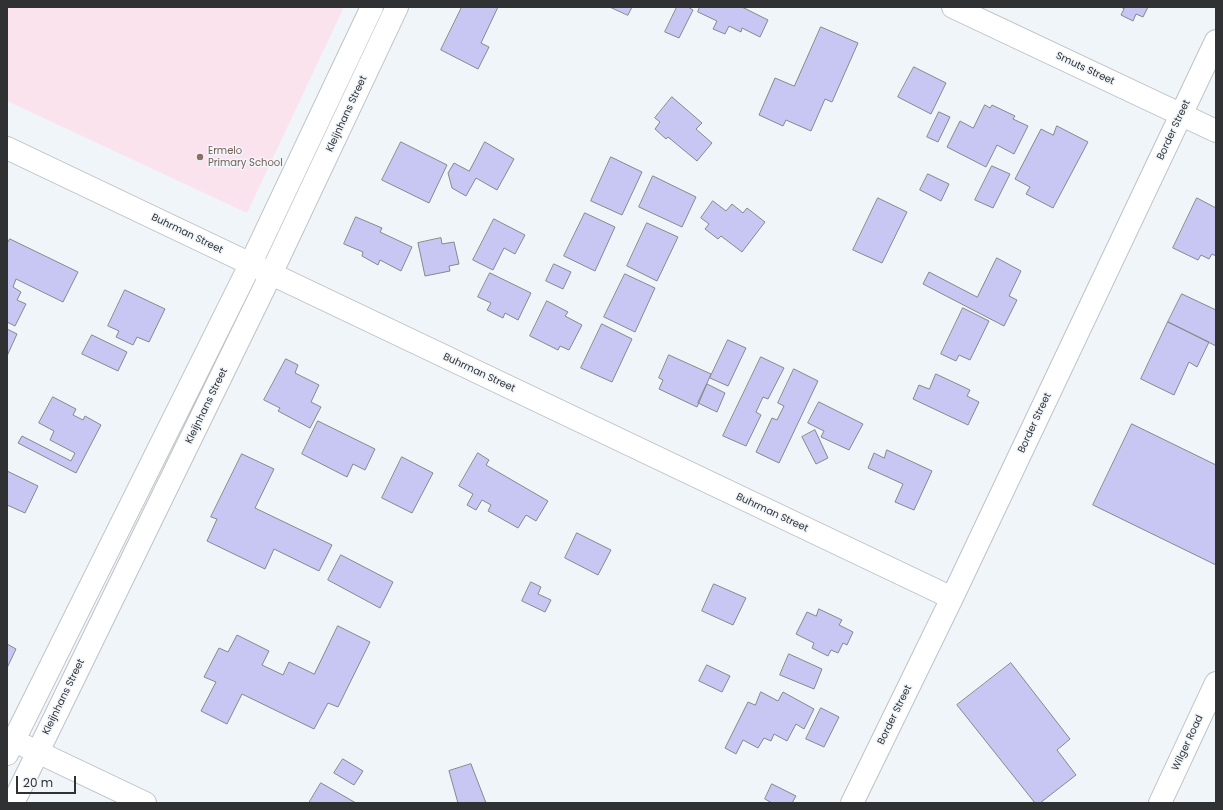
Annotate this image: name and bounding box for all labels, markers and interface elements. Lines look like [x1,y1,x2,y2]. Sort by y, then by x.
street label: Smuts Street [1054,50,1116,88]
street label: Kleijnhans Street [324,74,370,154]
street label: Border Street [1155,98,1193,162]
place label: Ermelo Primary School [208,145,283,168]
marker: Ermelo Primary School [195,152,205,162]
street label: Buhrman Street [149,211,225,257]
street label: Buhrman Street [441,351,517,395]
street label: Kleijnhans Street [183,366,231,446]
street label: Border Street [1016,391,1054,455]
street label: Buhrman Street [734,491,810,535]
street label: Kleijnhans Street [40,657,88,737]
street label: Border Street [875,683,915,747]
street label: Wilger Road [1170,713,1206,773]
scale bar [18,768,78,794]
text: 20 m [23,774,53,791]

